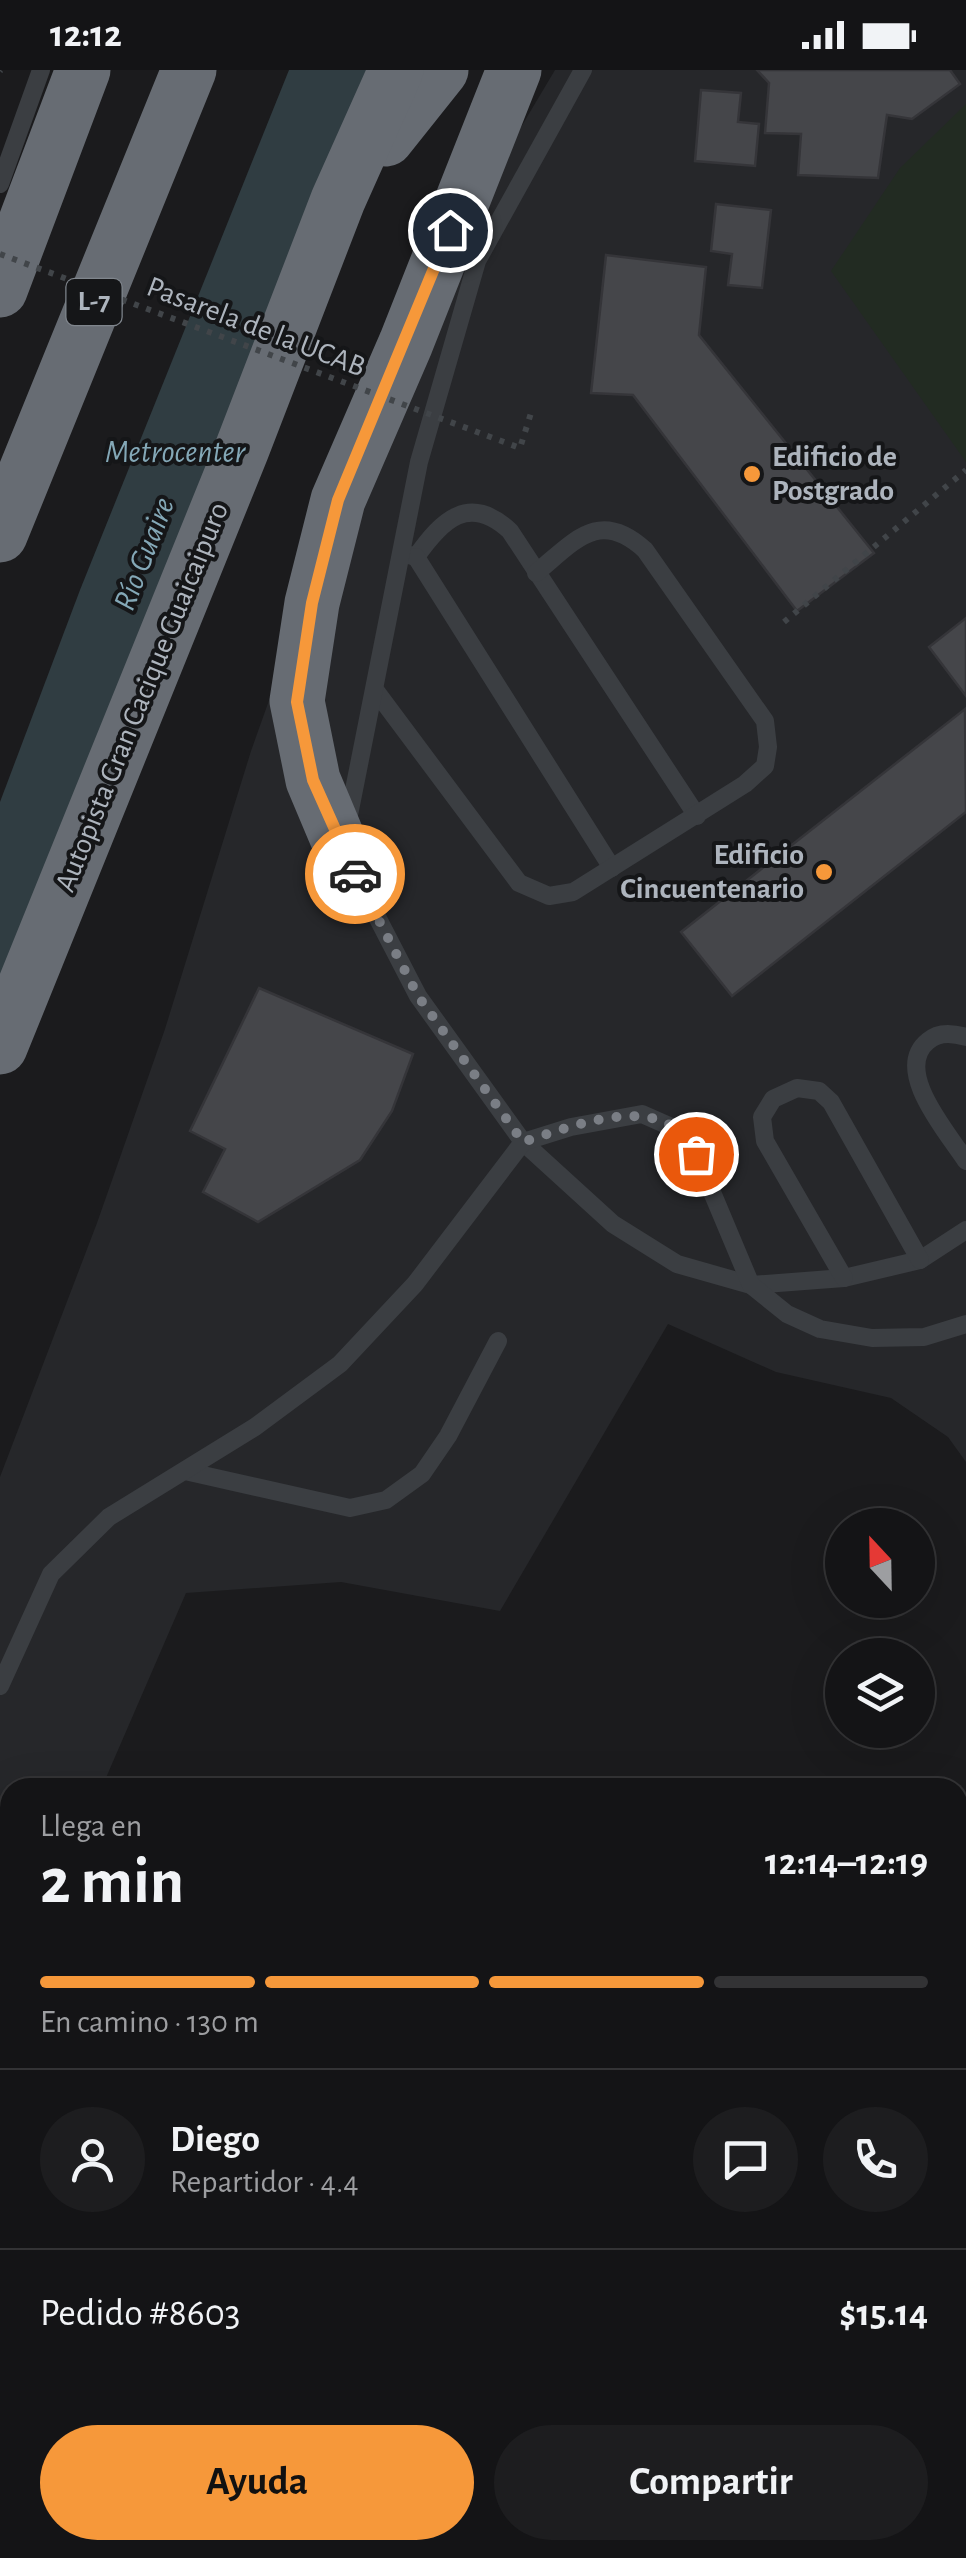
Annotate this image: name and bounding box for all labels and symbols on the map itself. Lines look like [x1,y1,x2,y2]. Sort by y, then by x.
pin [408,188,493,273]
street label: Pasarela de la UCAB [143,272,369,382]
road number: L-7 [66,279,122,325]
water label: Metrocenter [105,436,247,468]
place label: Edificio de Postgrado [772,442,897,506]
marker: Edificio de Postgrado [741,463,763,485]
water label: Río Guaire [108,493,180,615]
street label: Autopista Gran Cacique Guaicaipuro [50,498,234,896]
courier [305,824,405,924]
place label: Edificio Cincuentenario [620,840,804,904]
marker: Edificio Cincuentenario [813,861,835,883]
pin [654,1112,739,1197]
north arrow [825,1508,935,1618]

